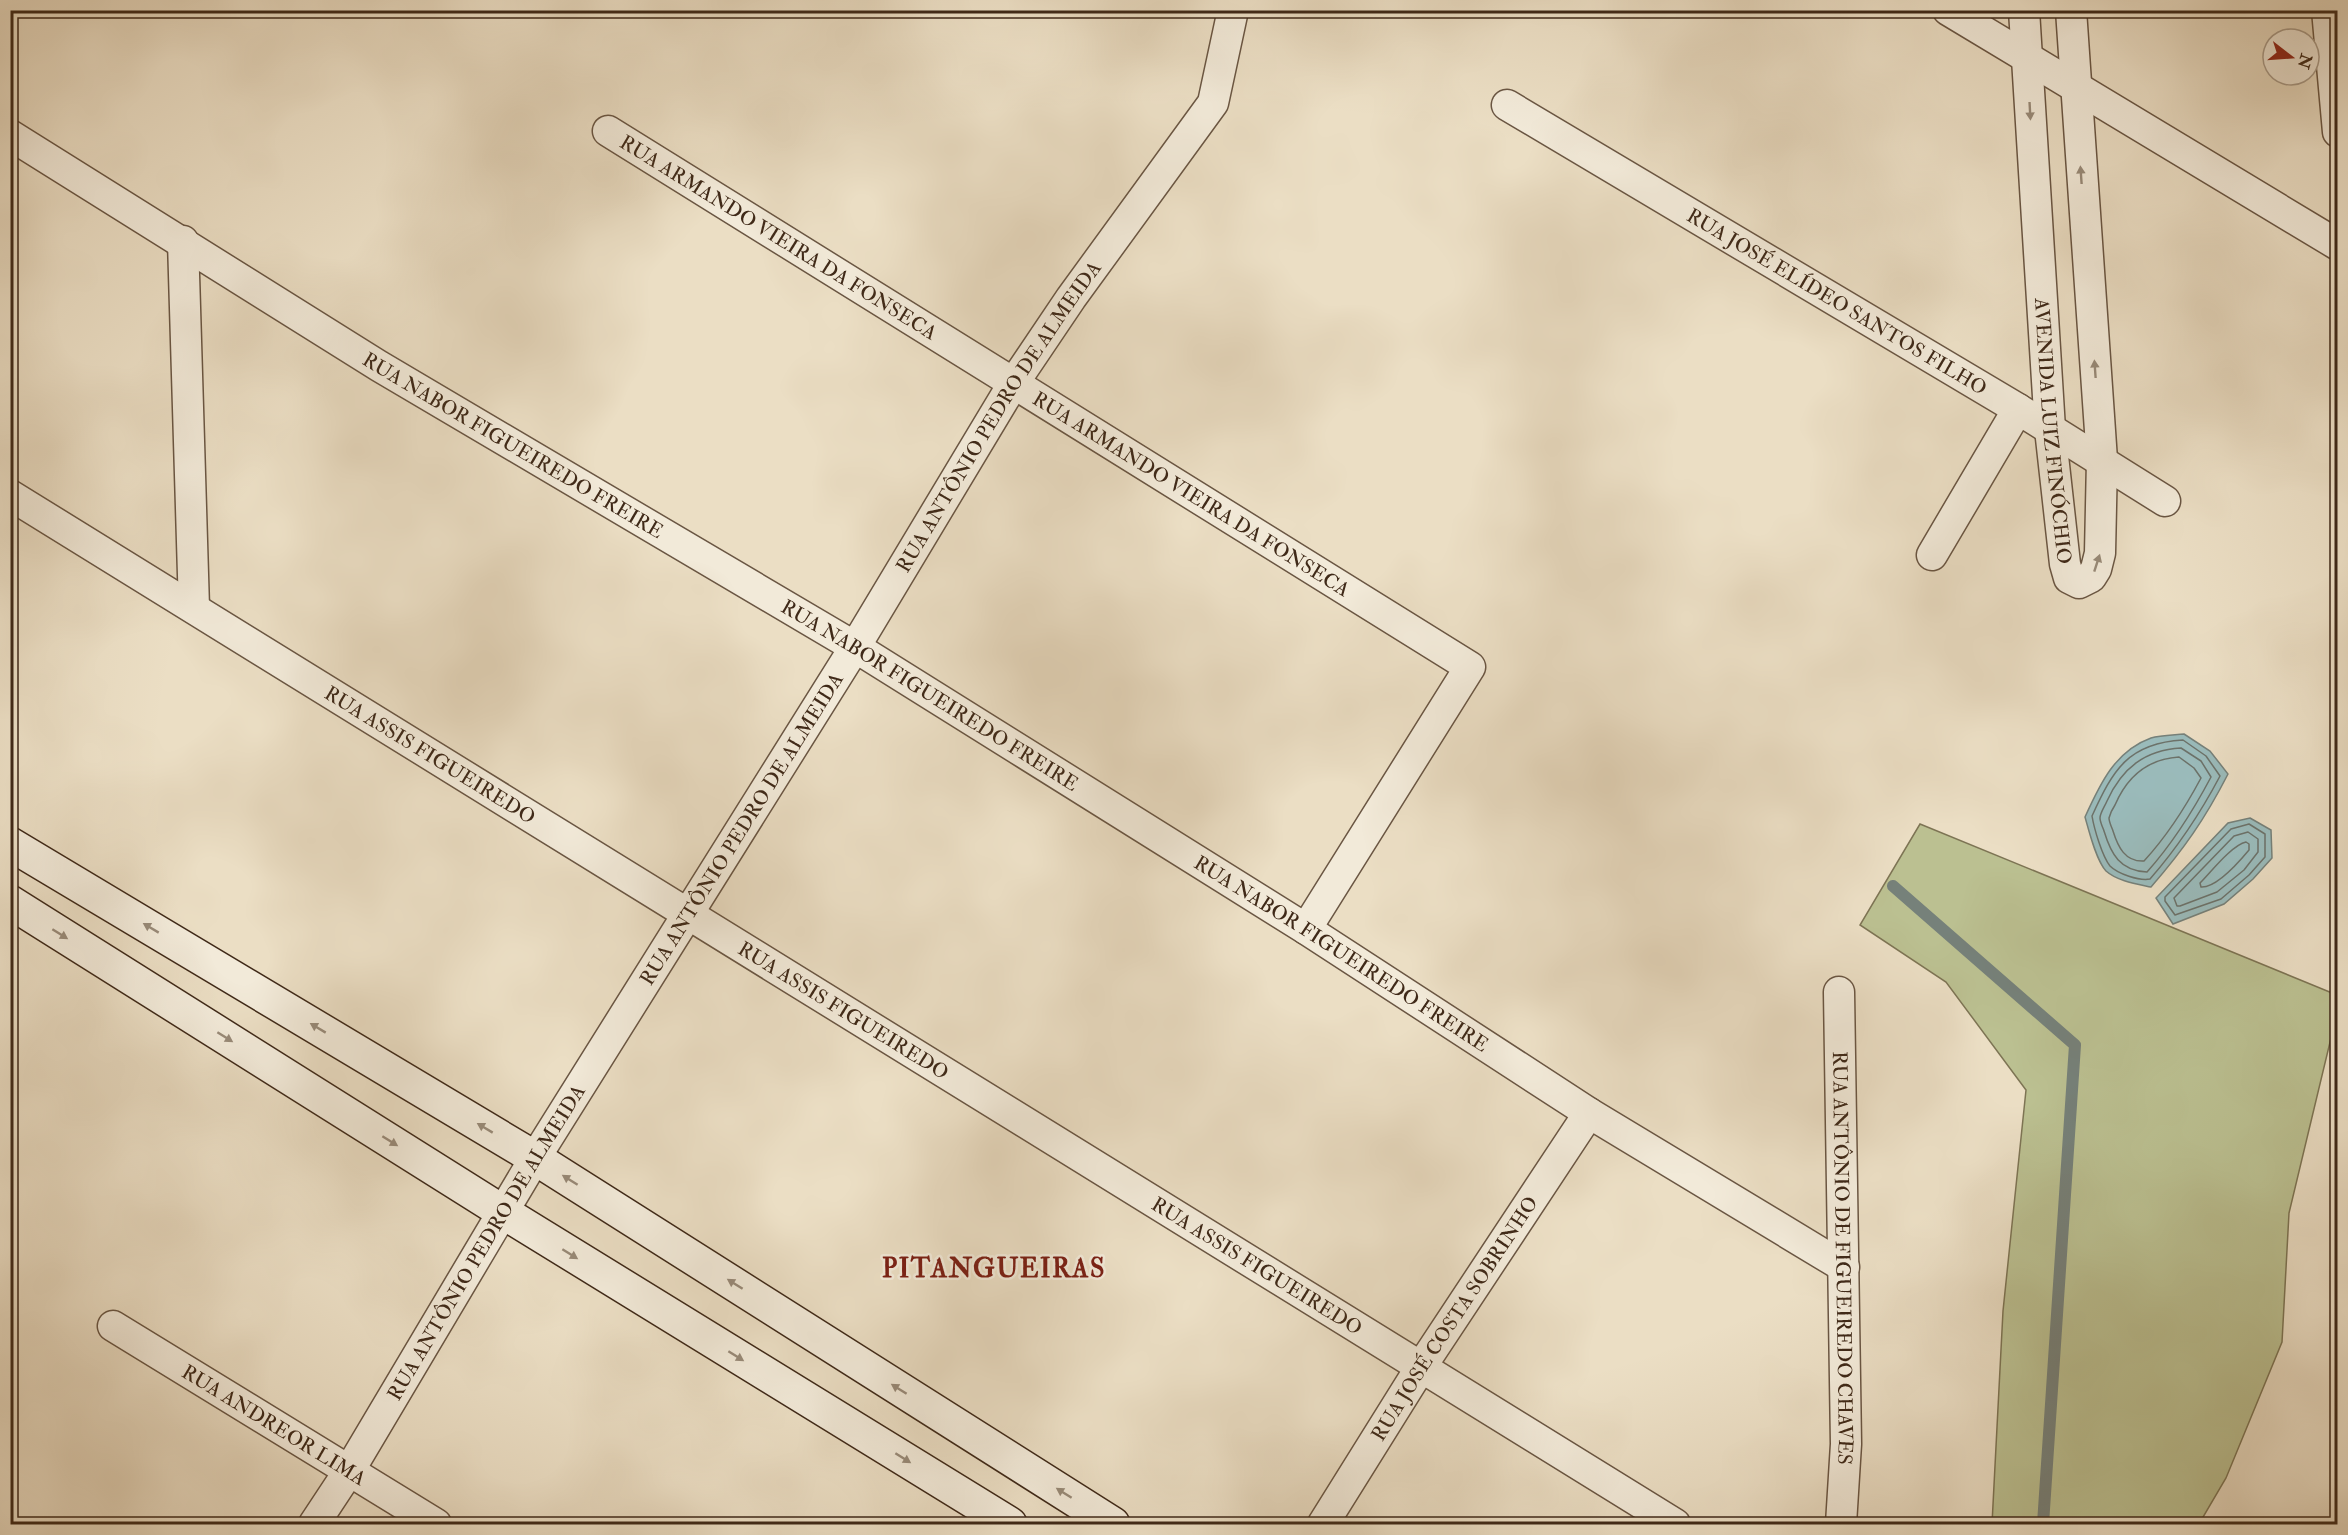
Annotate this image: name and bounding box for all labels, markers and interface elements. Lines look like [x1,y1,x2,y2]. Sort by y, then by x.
north arrow [2261,27,2321,87]
text: N [2293,50,2316,72]
one-way arrow [2026,101,2035,120]
street label: RUA ARMANDO VIEIRA DA FONSECA [615,130,942,346]
one-way arrow [2077,165,2086,184]
street label: RUA JOSÉ ELÍDEO SANTOS FILHO [1682,203,1991,401]
street label: RUA ANTÔNIO PEDRO DE ALMEIDA [891,256,1107,577]
street label: AVENIDA LUIZ FINÓCHIO [2029,296,2077,565]
street label: RUA NABOR FIGUEIREDO FREIRE [358,347,668,544]
one-way arrow [2091,360,2100,379]
street label: RUA ARMANDO VIEIRA DA FONSECA [1028,386,1355,602]
one-way arrow [2093,554,2102,572]
street label: RUA NABOR FIGUEIREDO FREIRE [776,594,1083,797]
street label: RUA ANTÔNIO PEDRO DE ALMEIDA [634,668,849,990]
street label: RUA ASSIS FIGUEIREDO [320,681,540,830]
street label: RUA NABOR FIGUEIREDO FREIRE [1189,850,1493,1057]
one-way arrow [143,922,159,933]
one-way arrow [52,928,68,939]
street label: RUA ASSIS FIGUEIREDO [733,936,953,1085]
one-way arrow [310,1022,326,1033]
one-way arrow [217,1032,233,1043]
street label: RUA ANTÔNIO DE FIGUEIREDO CHAVES [1827,1051,1858,1466]
street label: RUA ANTÔNIO PEDRO DE ALMEIDA [382,1080,591,1405]
one-way arrow [477,1122,493,1133]
one-way arrow [382,1136,398,1147]
one-way arrow [562,1174,578,1185]
street label: RUA JOSÉ COSTA SOBRINHO [1366,1191,1544,1446]
street label: RUA ASSIS FIGUEIREDO [1147,1192,1367,1341]
one-way arrow [562,1248,578,1259]
district label: PITANGUEIRAS [882,1253,1106,1285]
one-way arrow [727,1278,743,1290]
one-way arrow [728,1350,745,1361]
street label: RUA ANDREOR LIMA [177,1359,371,1491]
one-way arrow [891,1383,907,1394]
one-way arrow [895,1453,911,1464]
one-way arrow [1056,1488,1072,1499]

